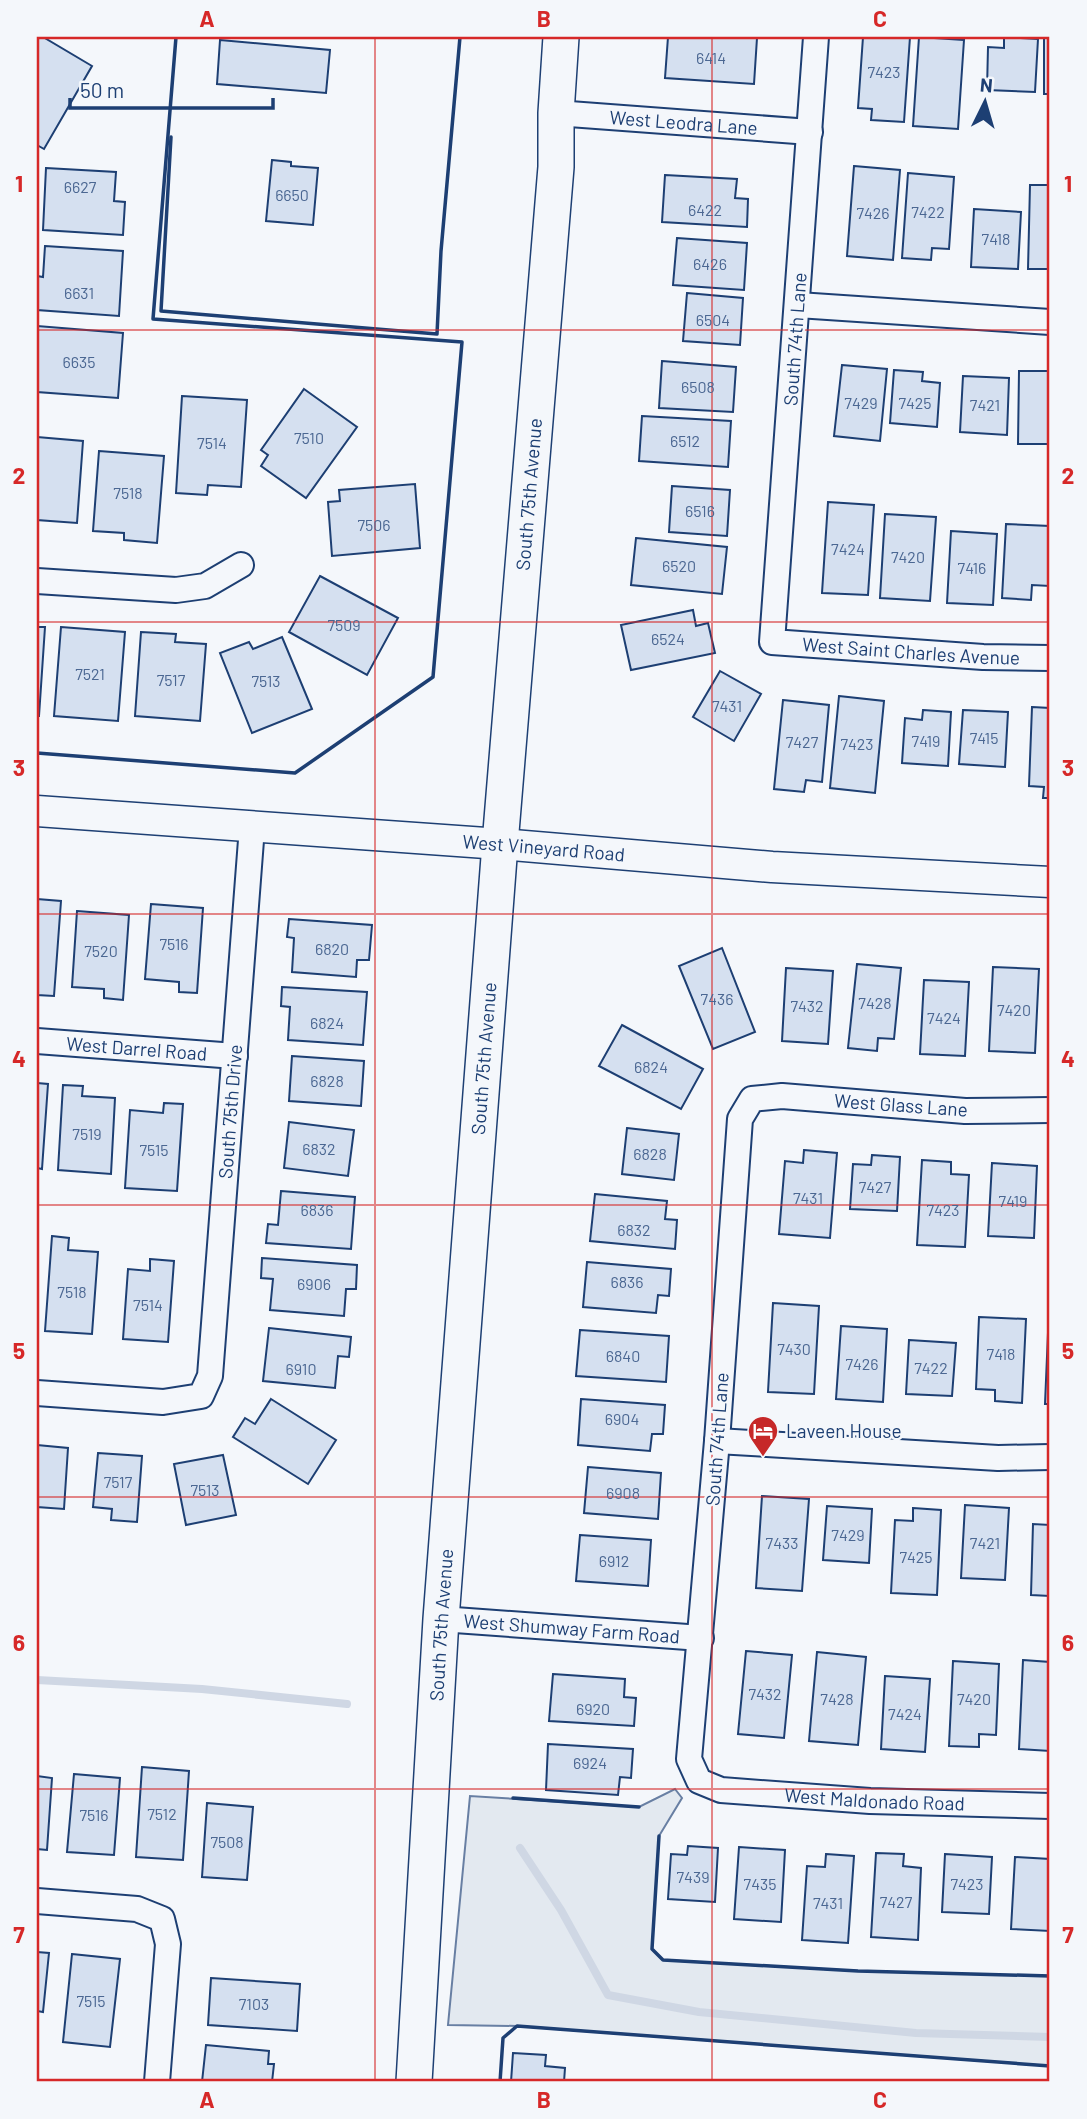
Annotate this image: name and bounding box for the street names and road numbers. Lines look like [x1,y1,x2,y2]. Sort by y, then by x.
street label: West Leodra Lane [609,105,759,139]
street label: South 74th Lane [778,271,811,406]
street label: South 75th Avenue [511,417,546,571]
street label: West Saint Charles Avenue [801,632,1020,669]
street label: West Vineyard Road [462,829,626,866]
street label: South 75th Avenue [466,981,500,1135]
street label: West Darrel Road [66,1031,208,1065]
street label: South 75th Drive [213,1043,246,1180]
street label: West Glass Lane [833,1088,969,1121]
street label: South 74th Lane [700,1371,733,1506]
street label: South 75th Avenue [424,1548,457,1702]
street label: West Shumway Farm Road [463,1609,681,1647]
street label: West Maldonado Road [784,1783,965,1815]

